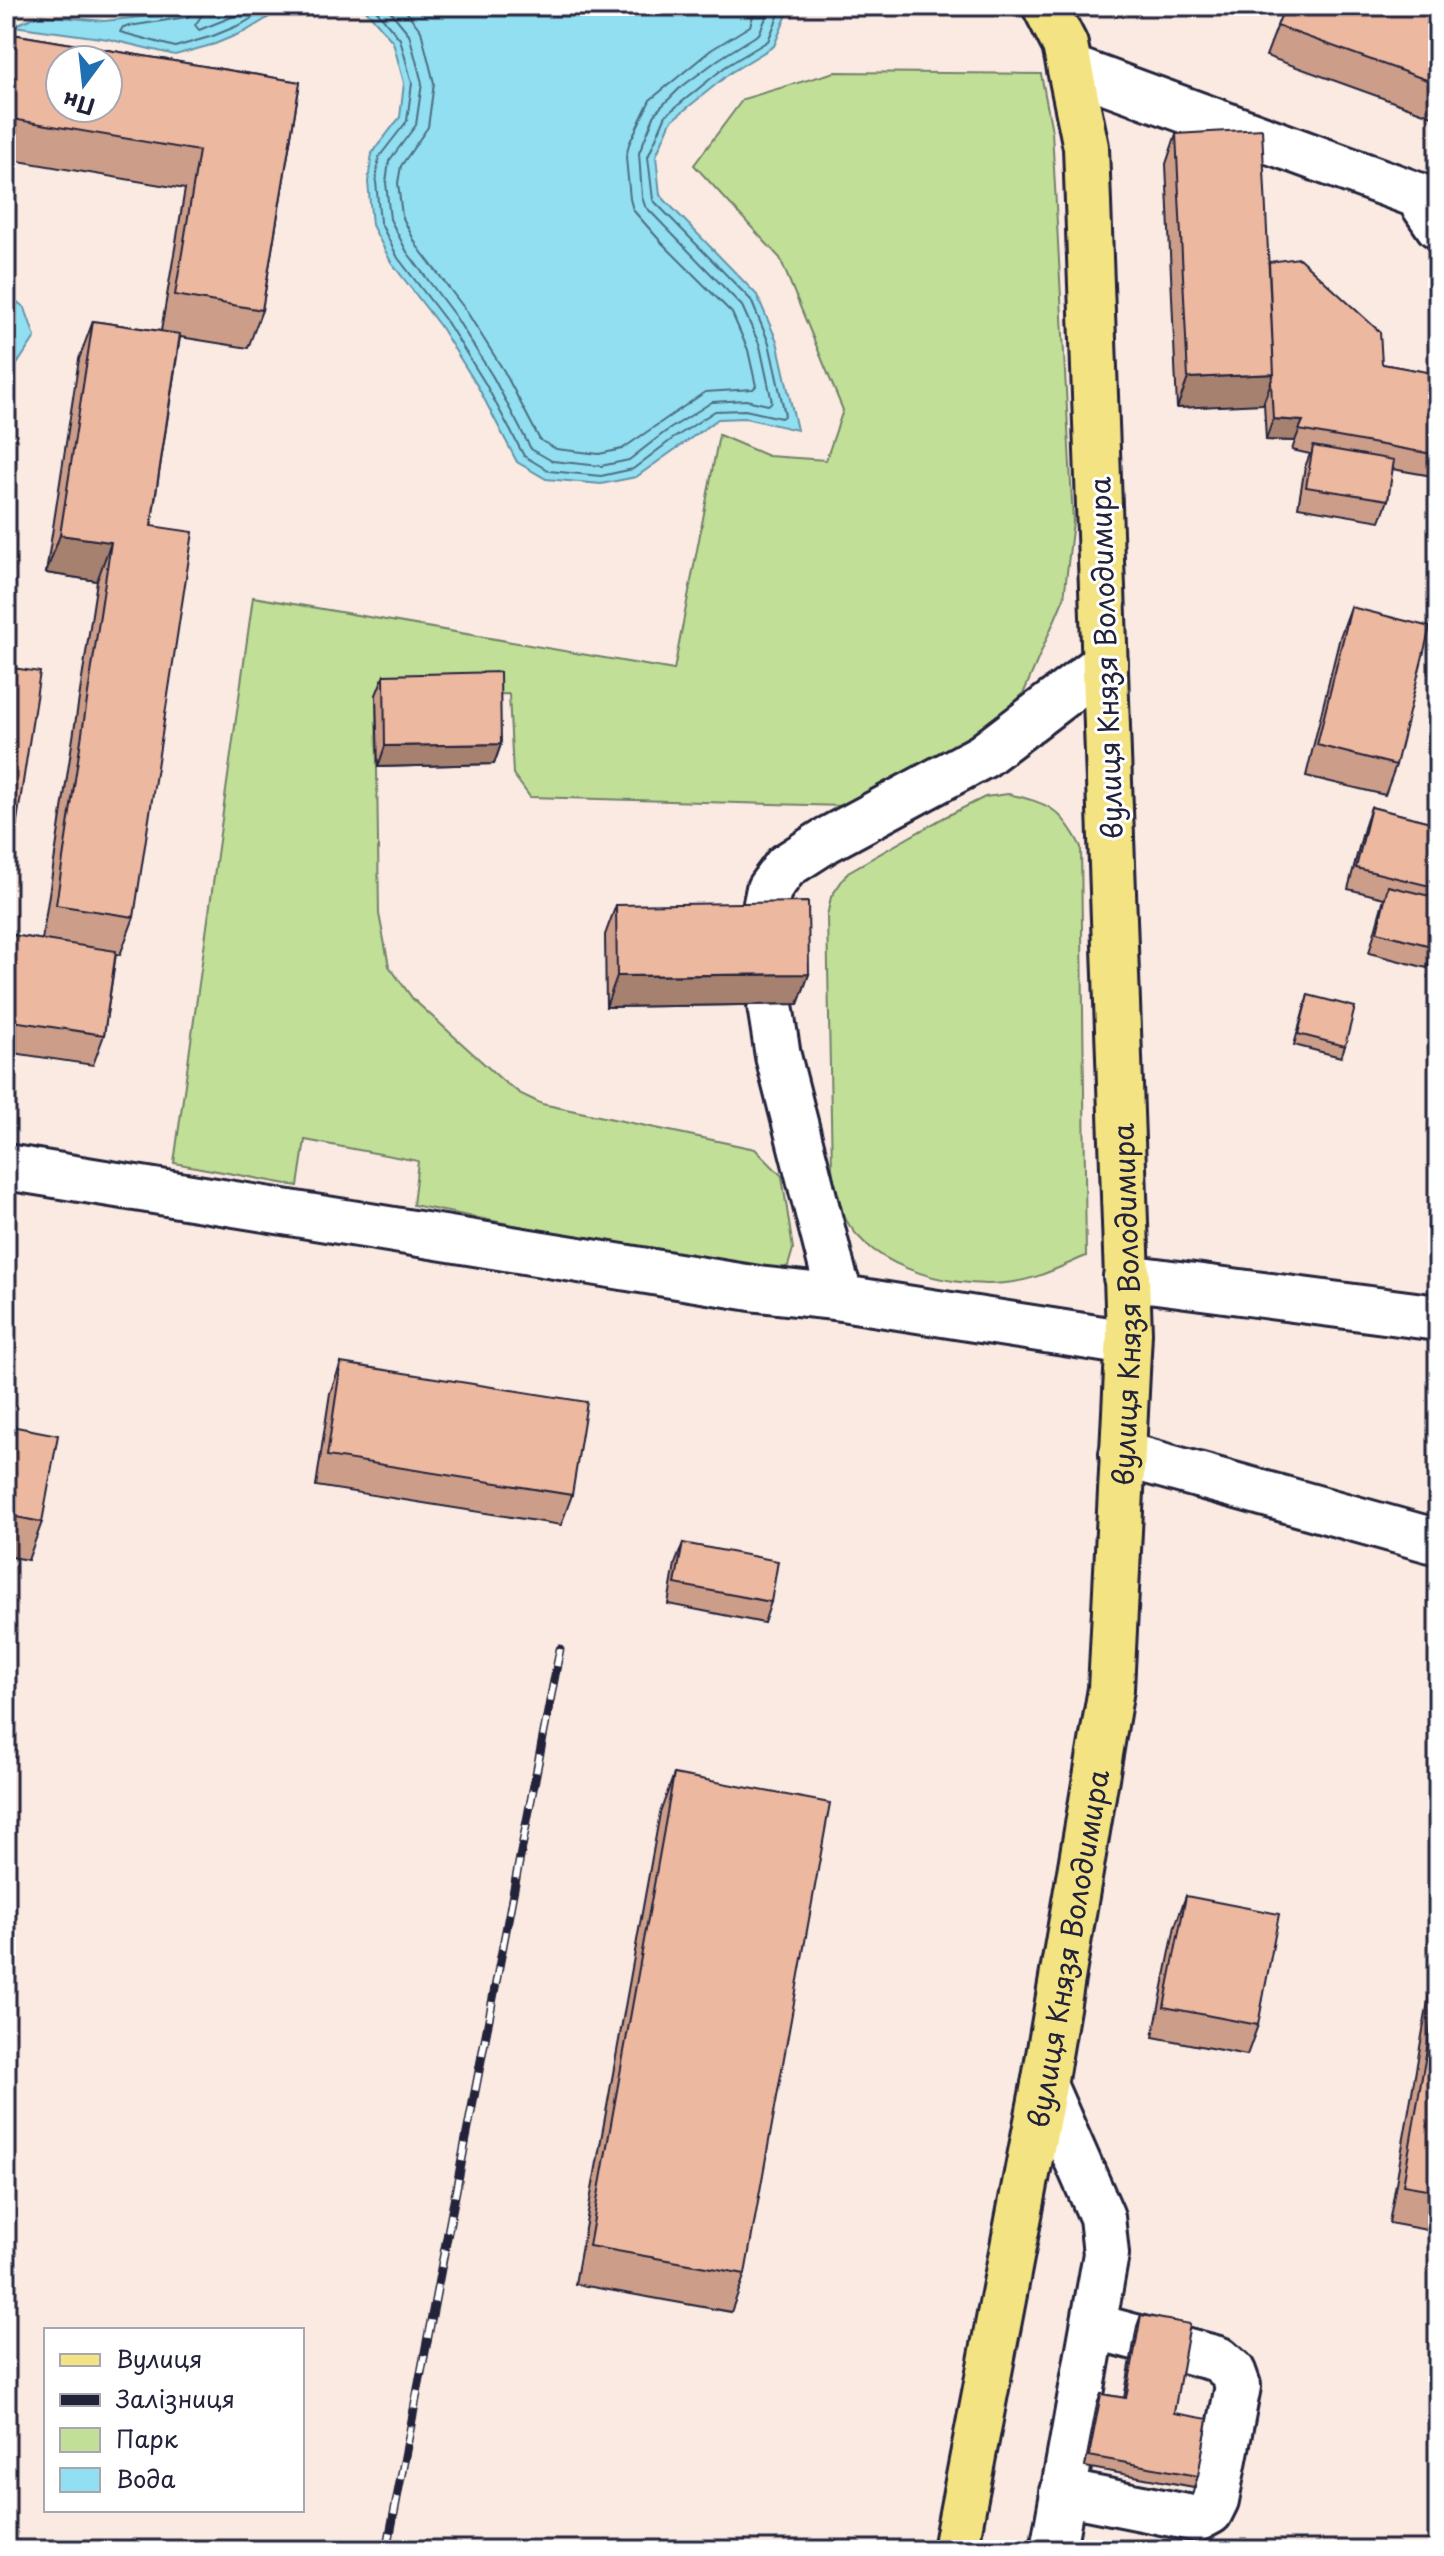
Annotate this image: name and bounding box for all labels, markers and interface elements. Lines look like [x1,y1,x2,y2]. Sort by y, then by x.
north arrow [44,44,124,124]
text: Пн [59,85,98,125]
street label: вулиця Князя Володимира [1077,476,1133,840]
street label: вулиця Князя Володимира [1100,1122,1151,1487]
street label: вулиця Князя Володимира [1015,1766,1119,2131]
legend [44,2328,304,2512]
text: Вулиця [116,2340,202,2376]
text: Залізниця [115,2380,235,2416]
text: Парк [116,2420,179,2456]
text: Вода [116,2460,175,2496]

